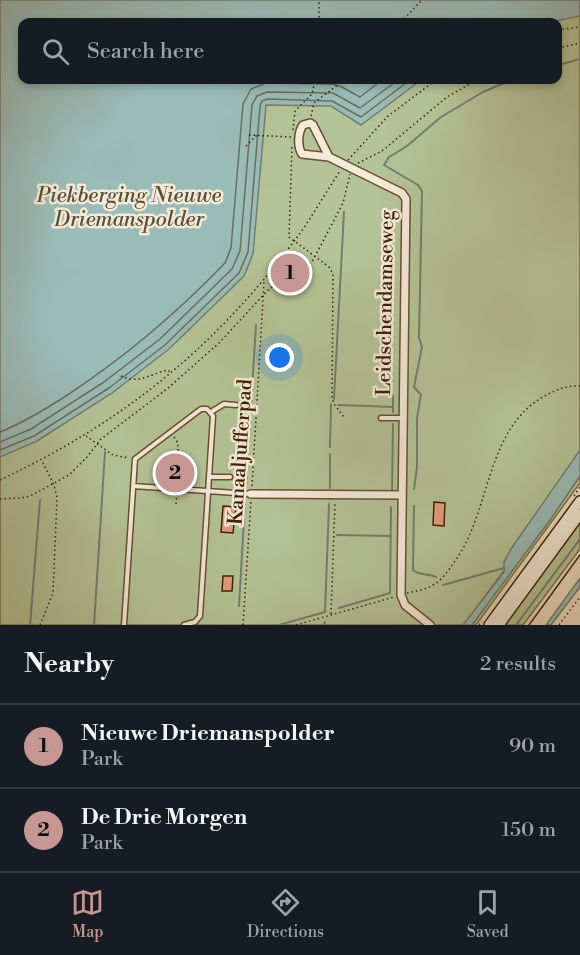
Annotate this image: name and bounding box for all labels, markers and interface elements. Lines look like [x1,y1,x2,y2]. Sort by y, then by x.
search box [18,18,562,84]
icon: search [39,35,72,68]
text: Search here [87,38,204,65]
water label: Piekberging Nieuwe Driemanspolder [36,183,222,233]
street label: Leidschendamseweg [372,209,400,396]
pin: 1 [270,250,310,296]
your location [265,343,294,372]
street label: Kanaaljufferpad [223,377,259,526]
pin: 2 [156,450,195,496]
text: Nearby [24,648,114,680]
text: 2 results [480,652,556,677]
text: Nieuwe Driemanspolder [81,720,335,747]
text: 1 [39,734,48,759]
text: 90 m [509,734,556,759]
text: Park [81,747,123,772]
text: De Drie Morgen [81,804,247,831]
text: 2 [37,818,50,843]
text: 150 m [501,818,556,843]
text: Park [81,831,123,856]
tab: Map [71,886,104,942]
tab: Directions [247,886,324,942]
tab: Saved [467,886,509,942]

